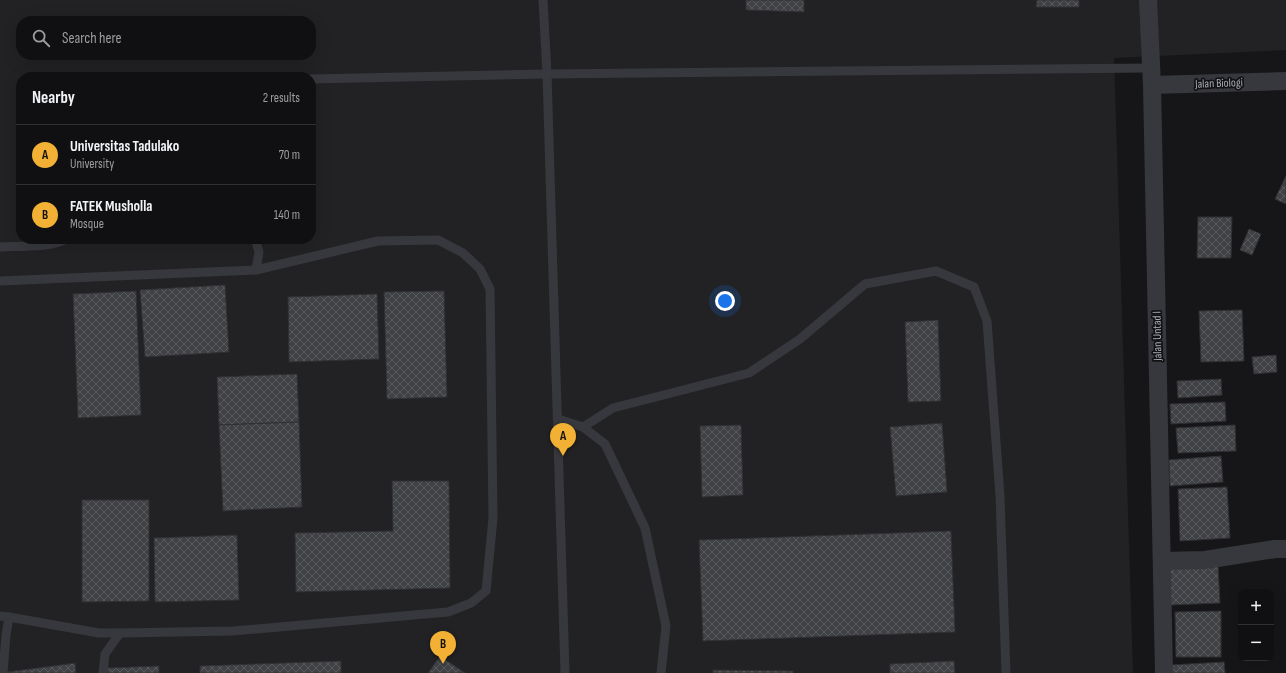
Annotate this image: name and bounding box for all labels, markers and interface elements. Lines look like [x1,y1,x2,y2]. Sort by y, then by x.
search box [16,16,316,60]
icon: search [30,27,52,49]
text: Search here [62,29,122,48]
street label: Jalan Biologi [1194,75,1243,92]
text: Nearby [32,88,75,108]
text: 2 results [263,90,300,106]
text: Universitas Tadulako [70,137,179,156]
text: A [42,147,48,163]
text: 70 m [279,147,300,163]
text: University [70,156,114,172]
text: FATEK Musholla [70,197,152,216]
text: B [42,207,48,223]
text: 140 m [274,207,300,223]
text: Mosque [70,216,104,232]
your location [715,291,735,311]
street label: Jalan Untad I [1150,311,1165,362]
pin: A [550,423,576,456]
map controls [1238,589,1274,661]
button: + [1238,589,1274,625]
button: − [1238,625,1274,661]
pin: B [430,631,456,664]

